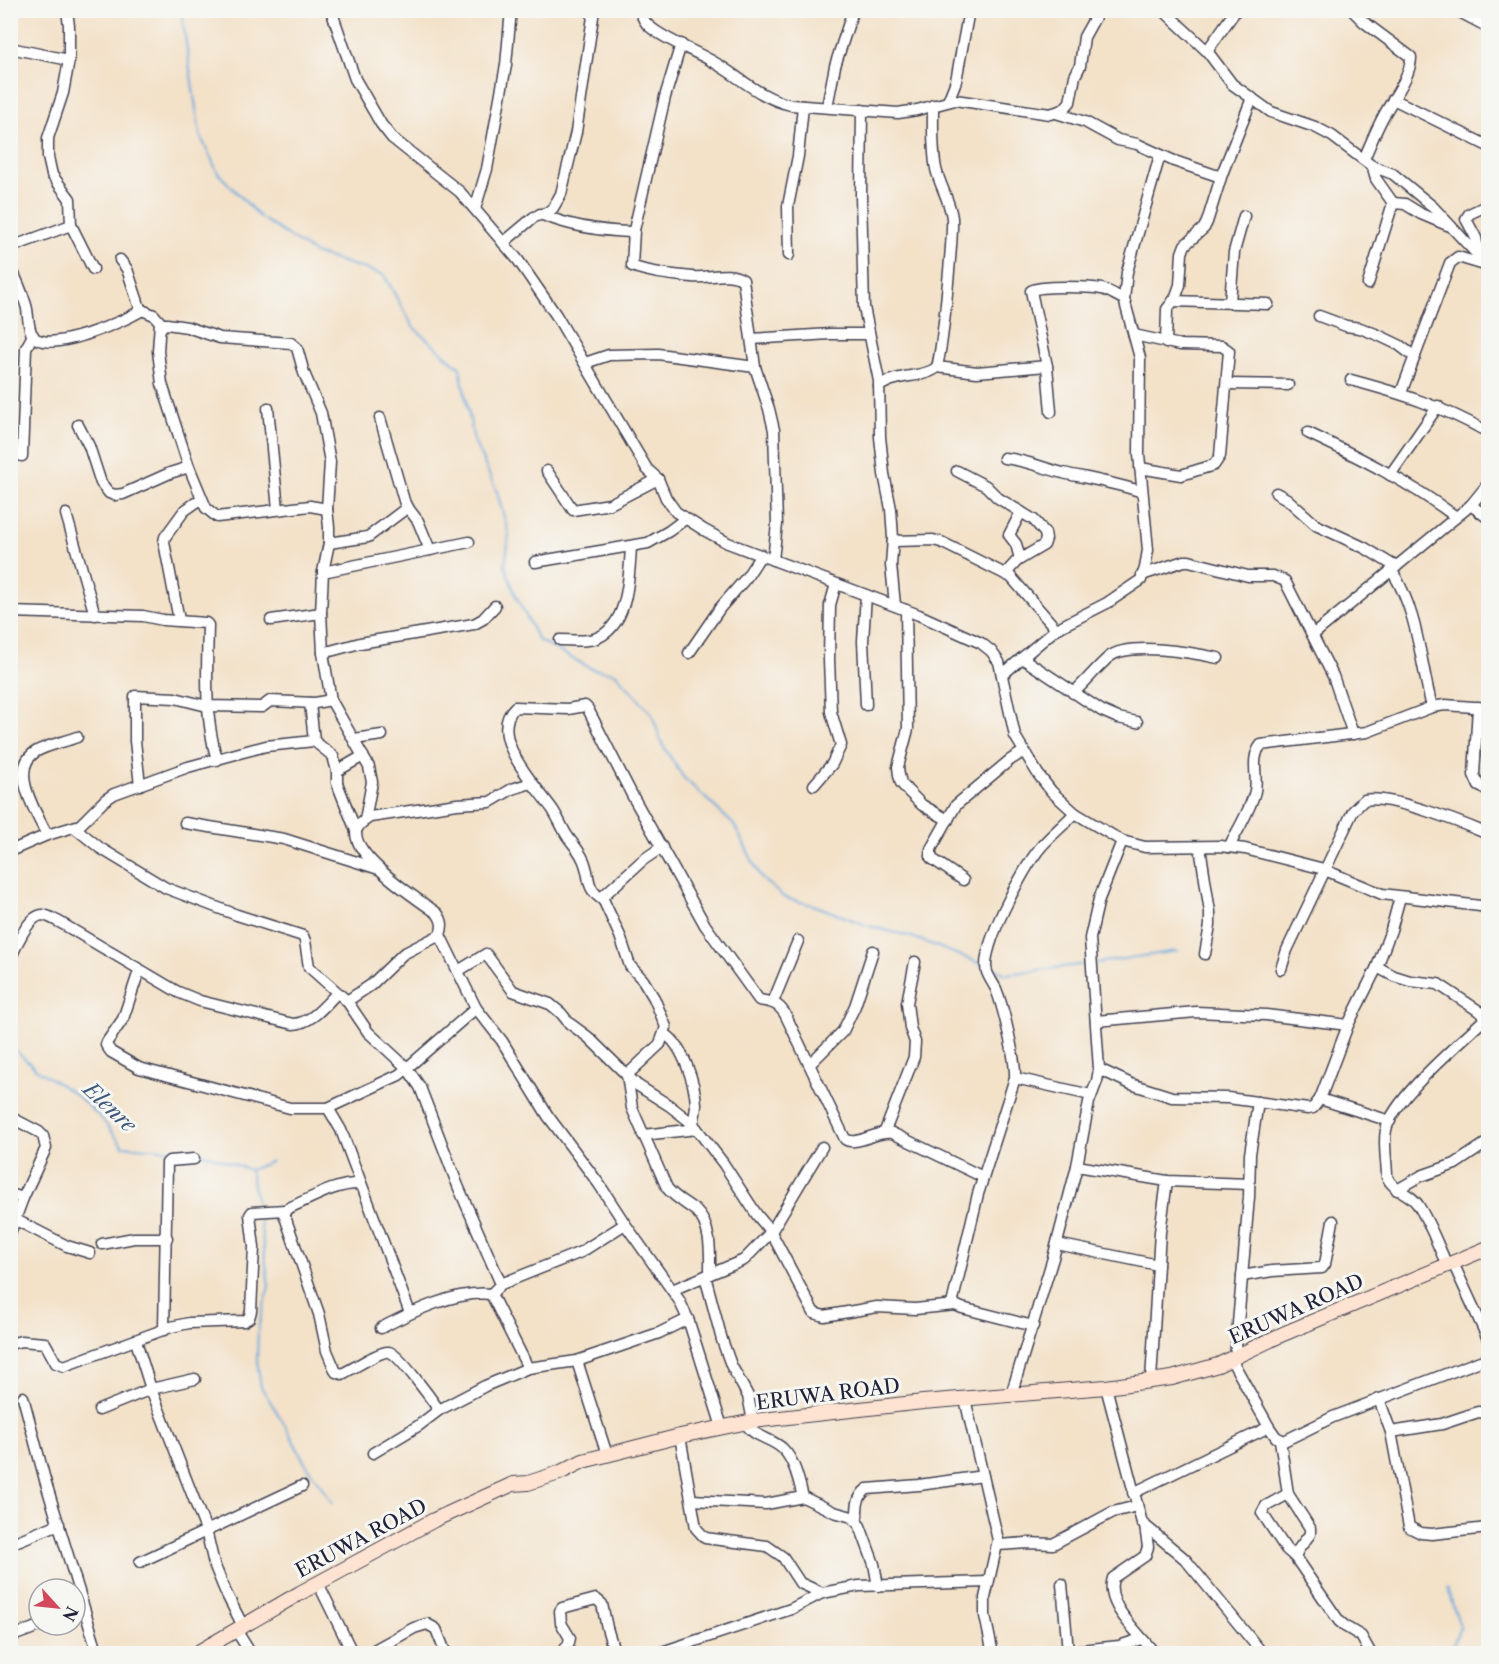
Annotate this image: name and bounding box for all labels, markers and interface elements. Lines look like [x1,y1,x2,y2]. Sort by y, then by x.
water label: Elenre [77,1075,142,1138]
street label: ERUWA ROAD [1225,1269,1367,1349]
street label: ERUWA ROAD [755,1373,901,1415]
street label: ERUWA ROAD [291,1493,431,1583]
north arrow [27,1577,87,1637]
text: N [58,1603,82,1625]

